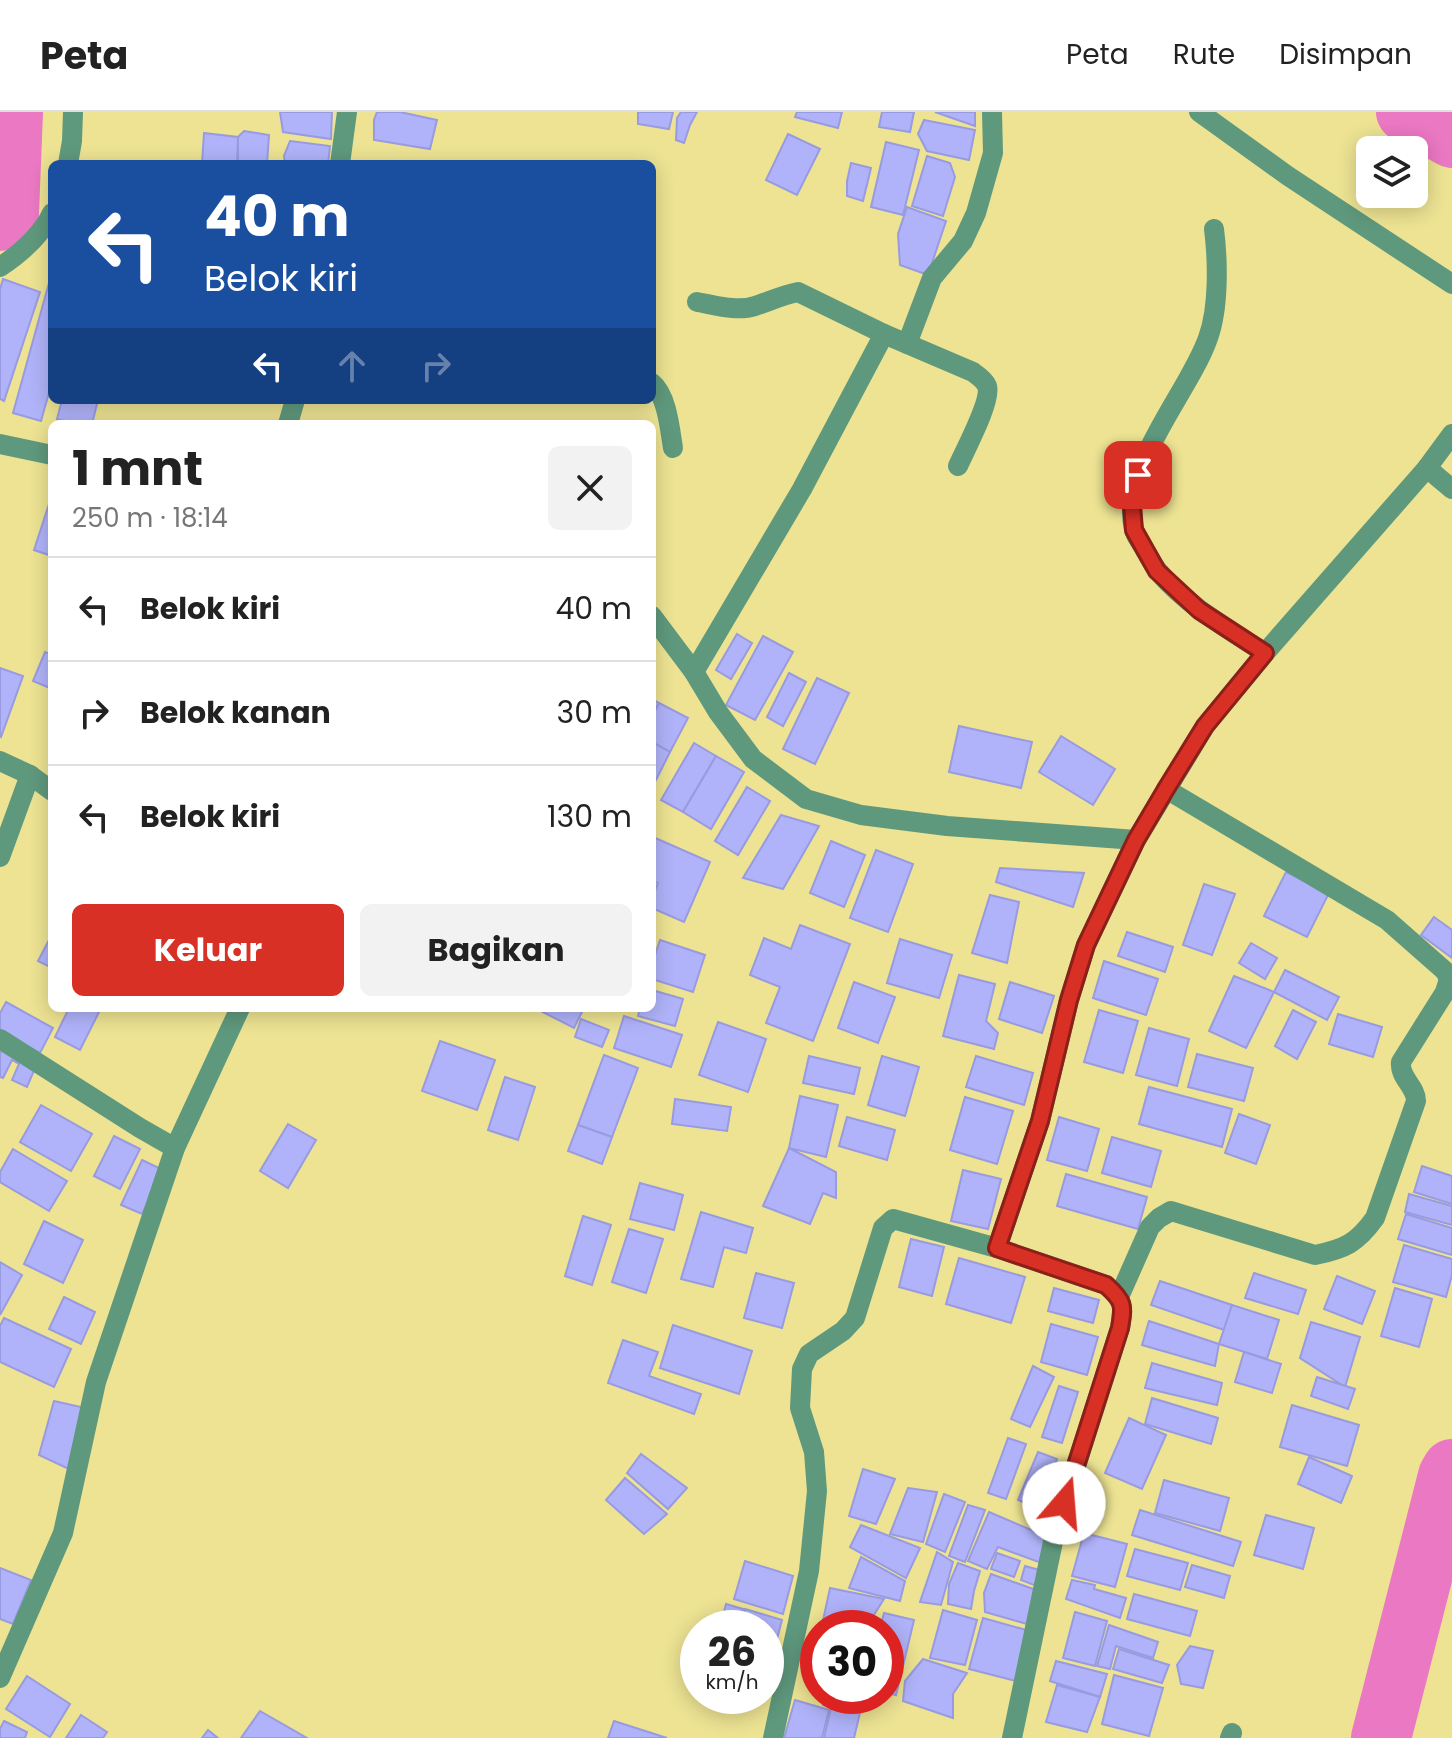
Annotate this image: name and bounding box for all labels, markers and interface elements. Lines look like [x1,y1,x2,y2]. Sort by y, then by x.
text: Peta [40,29,128,82]
text: Peta [1066,35,1129,74]
text: Rute [1173,35,1235,74]
text: Disimpan [1279,35,1412,74]
map controls [1356,136,1428,208]
button: layers [1356,136,1428,208]
text: 40 m [204,177,350,256]
icon: left [72,192,176,296]
text: Belok kiri [204,253,358,304]
icon: left [246,344,290,388]
icon: ahead [330,344,374,388]
icon: right [414,344,458,388]
text: 1 mnt [72,435,203,502]
pin [1104,441,1172,509]
button: close [548,446,632,530]
icon: arrive [1116,453,1160,497]
text: 250 m · 18:14 [72,500,228,536]
icon: left [72,587,116,631]
text: Belok kiri [140,587,280,630]
text: 40 m [555,587,632,630]
icon: right [72,691,116,735]
text: Belok kanan [140,691,331,734]
text: 30 m [557,691,632,734]
icon: left [72,795,116,839]
text: Belok kiri [140,795,280,838]
text: 130 m [547,795,632,838]
button: Keluar [72,904,344,996]
button: Bagikan [360,904,632,996]
position arrow [1022,1461,1106,1545]
speed limit sign: 30 [800,1610,904,1714]
text: 26 [708,1624,756,1680]
text: km/h [705,1668,759,1696]

